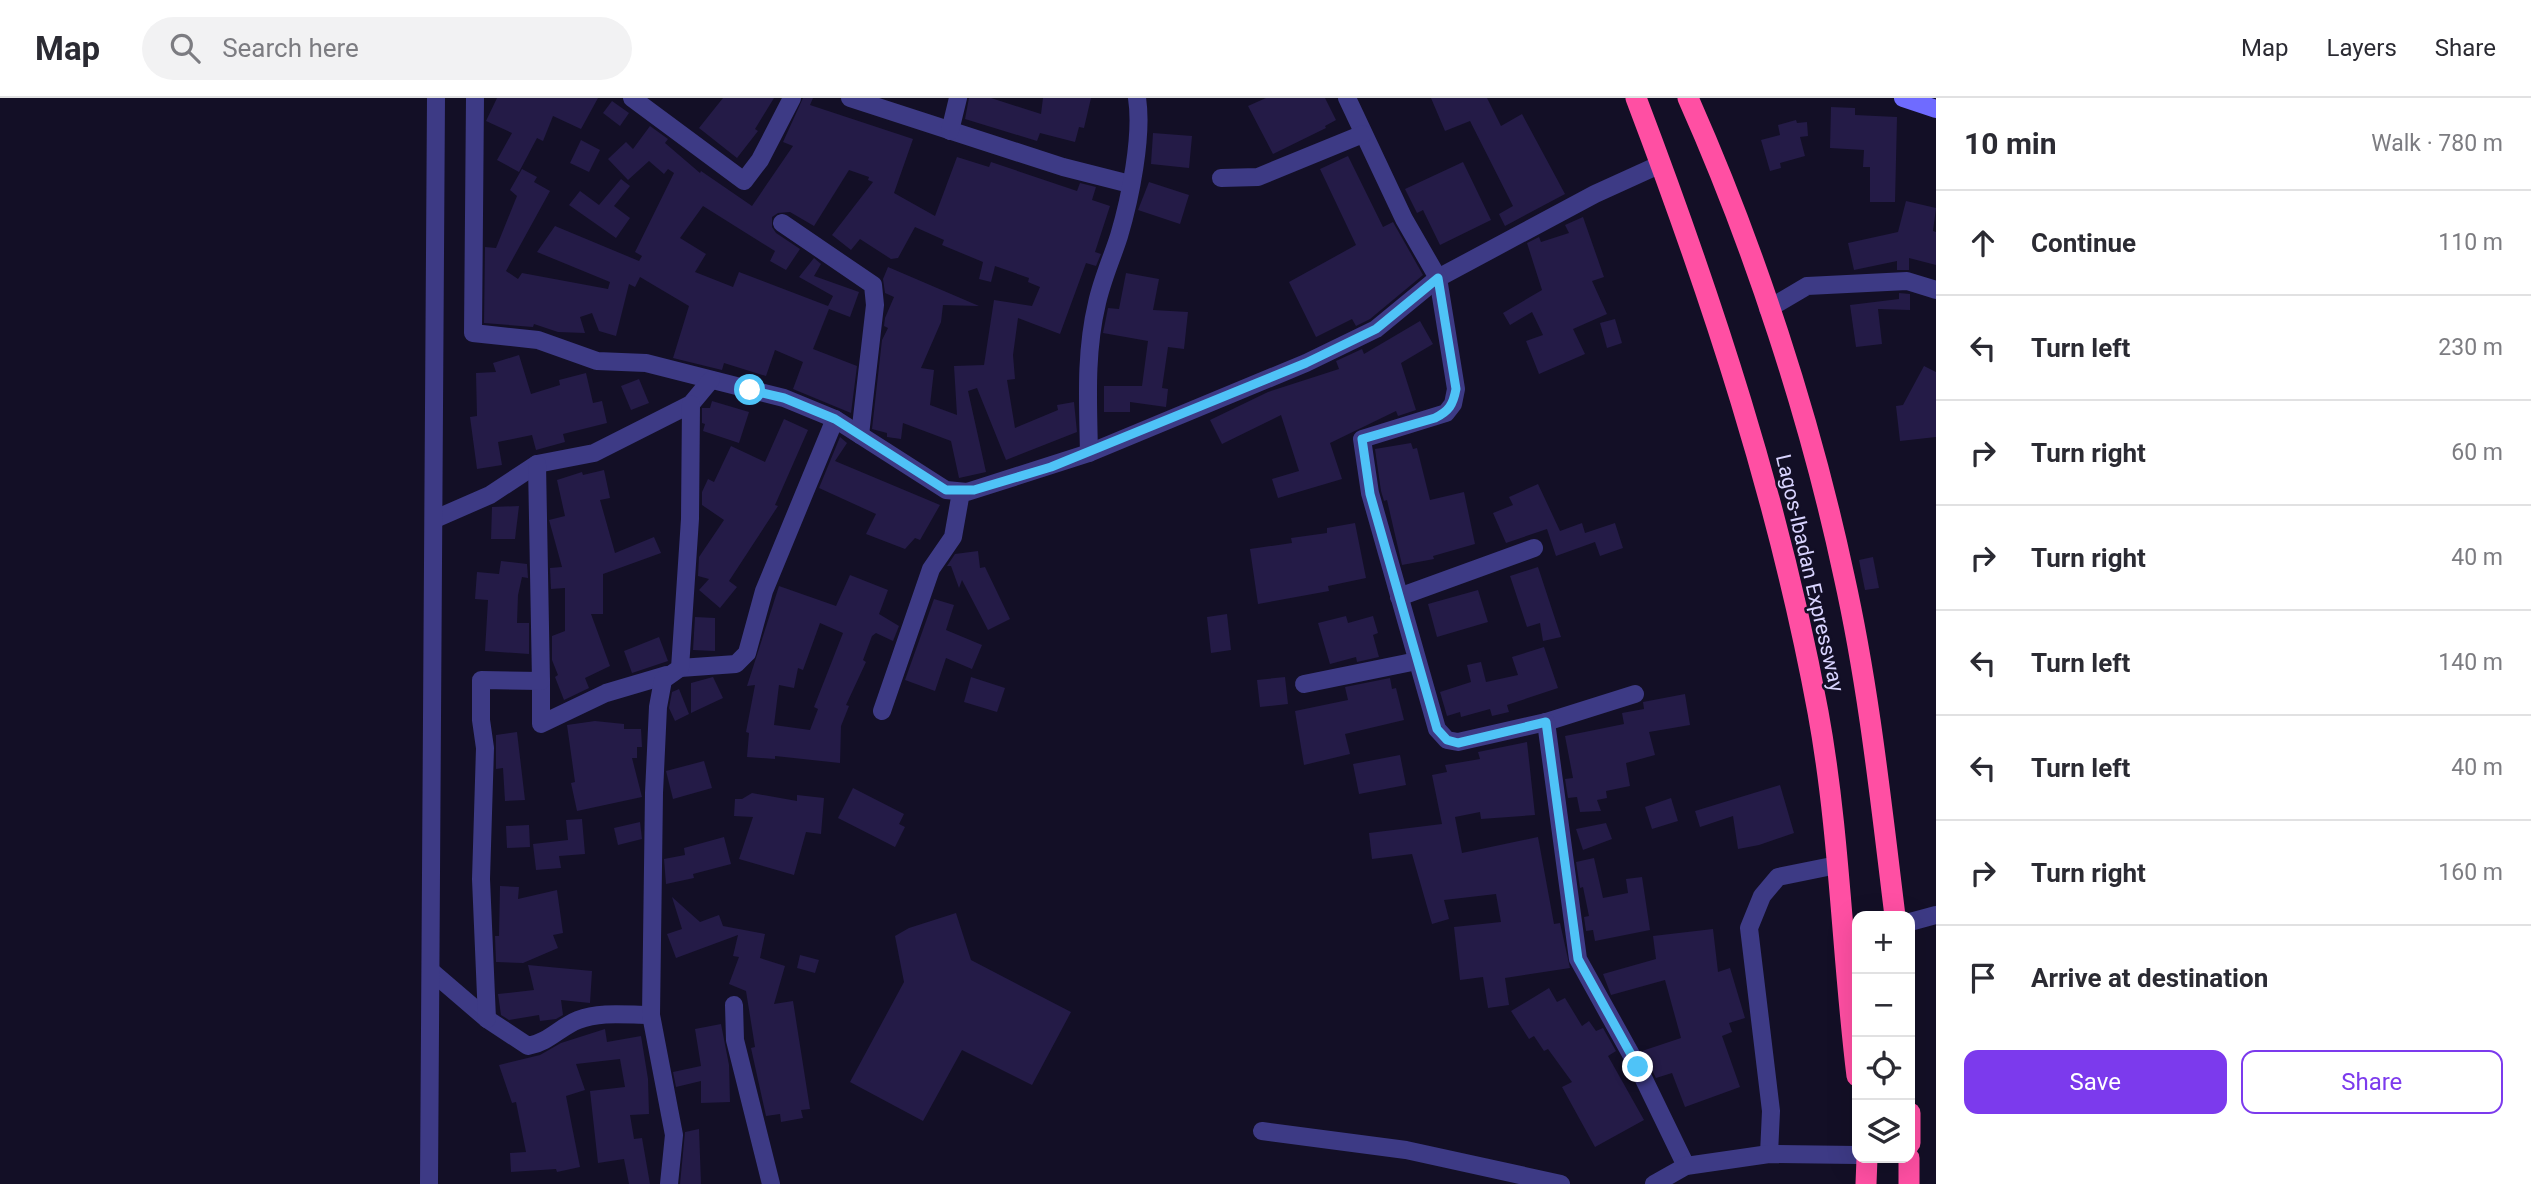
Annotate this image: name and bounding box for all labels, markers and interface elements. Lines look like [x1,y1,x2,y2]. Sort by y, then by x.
search box [142,17,632,80]
text: Map [35,29,100,68]
icon: search [166,29,204,67]
text: Search here [222,33,359,63]
text: Map [2241,34,2289,62]
text: Layers [2327,34,2397,62]
text: Share [2435,34,2496,62]
text: 10 min [1964,126,2057,161]
text: Walk · 780 m [2371,130,2503,157]
icon: ahead [1964,224,2002,262]
text: Continue [2031,228,2136,258]
text: 110 m [2438,229,2503,256]
icon: left [1964,329,2002,367]
text: Turn left [2031,333,2130,363]
text: 230 m [2438,334,2503,361]
route start [734,374,765,405]
icon: right [1964,434,2002,472]
text: Turn right [2031,438,2146,468]
text: 60 m [2451,439,2503,466]
street label: Lagos-Ibadan Expressway [1771,452,1849,694]
icon: right [1964,539,2002,577]
text: Turn right [2031,543,2146,573]
text: 40 m [2451,544,2503,571]
icon: left [1964,644,2002,682]
text: Turn left [2031,648,2130,678]
text: 140 m [2438,649,2503,676]
icon: left [1964,749,2002,787]
text: Turn left [2031,753,2130,783]
text: 40 m [2451,754,2503,781]
icon: right [1964,854,2002,892]
text: Turn right [2031,858,2146,888]
text: 160 m [2438,859,2503,886]
map controls [1852,911,1915,1163]
button: + [1852,911,1915,974]
icon: arrive [1964,959,2002,997]
text: Arrive at destination [2031,963,2268,993]
button: − [1852,974,1915,1037]
button: locate [1852,1037,1915,1100]
button: Save [1964,1050,2227,1114]
button: Share [2241,1050,2503,1114]
route end [1622,1051,1653,1082]
button: layers [1852,1100,1915,1163]

